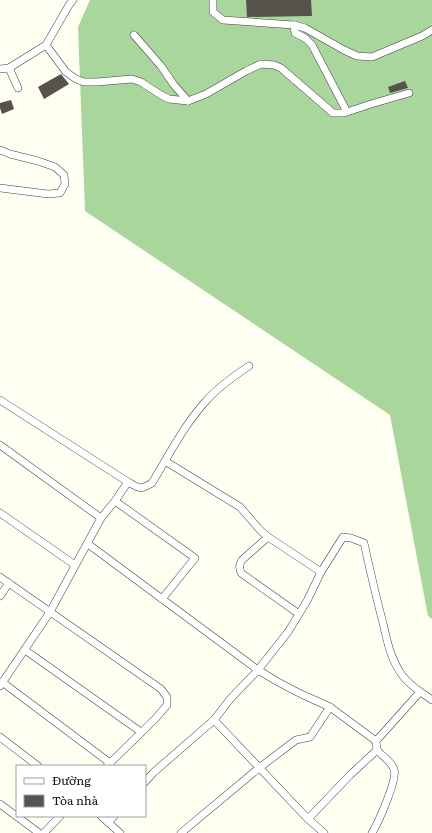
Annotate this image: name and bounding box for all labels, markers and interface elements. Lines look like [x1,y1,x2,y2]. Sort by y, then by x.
legend [16,765,146,817]
text: Đường [52,771,91,789]
text: Tòa nhà [52,791,99,809]

